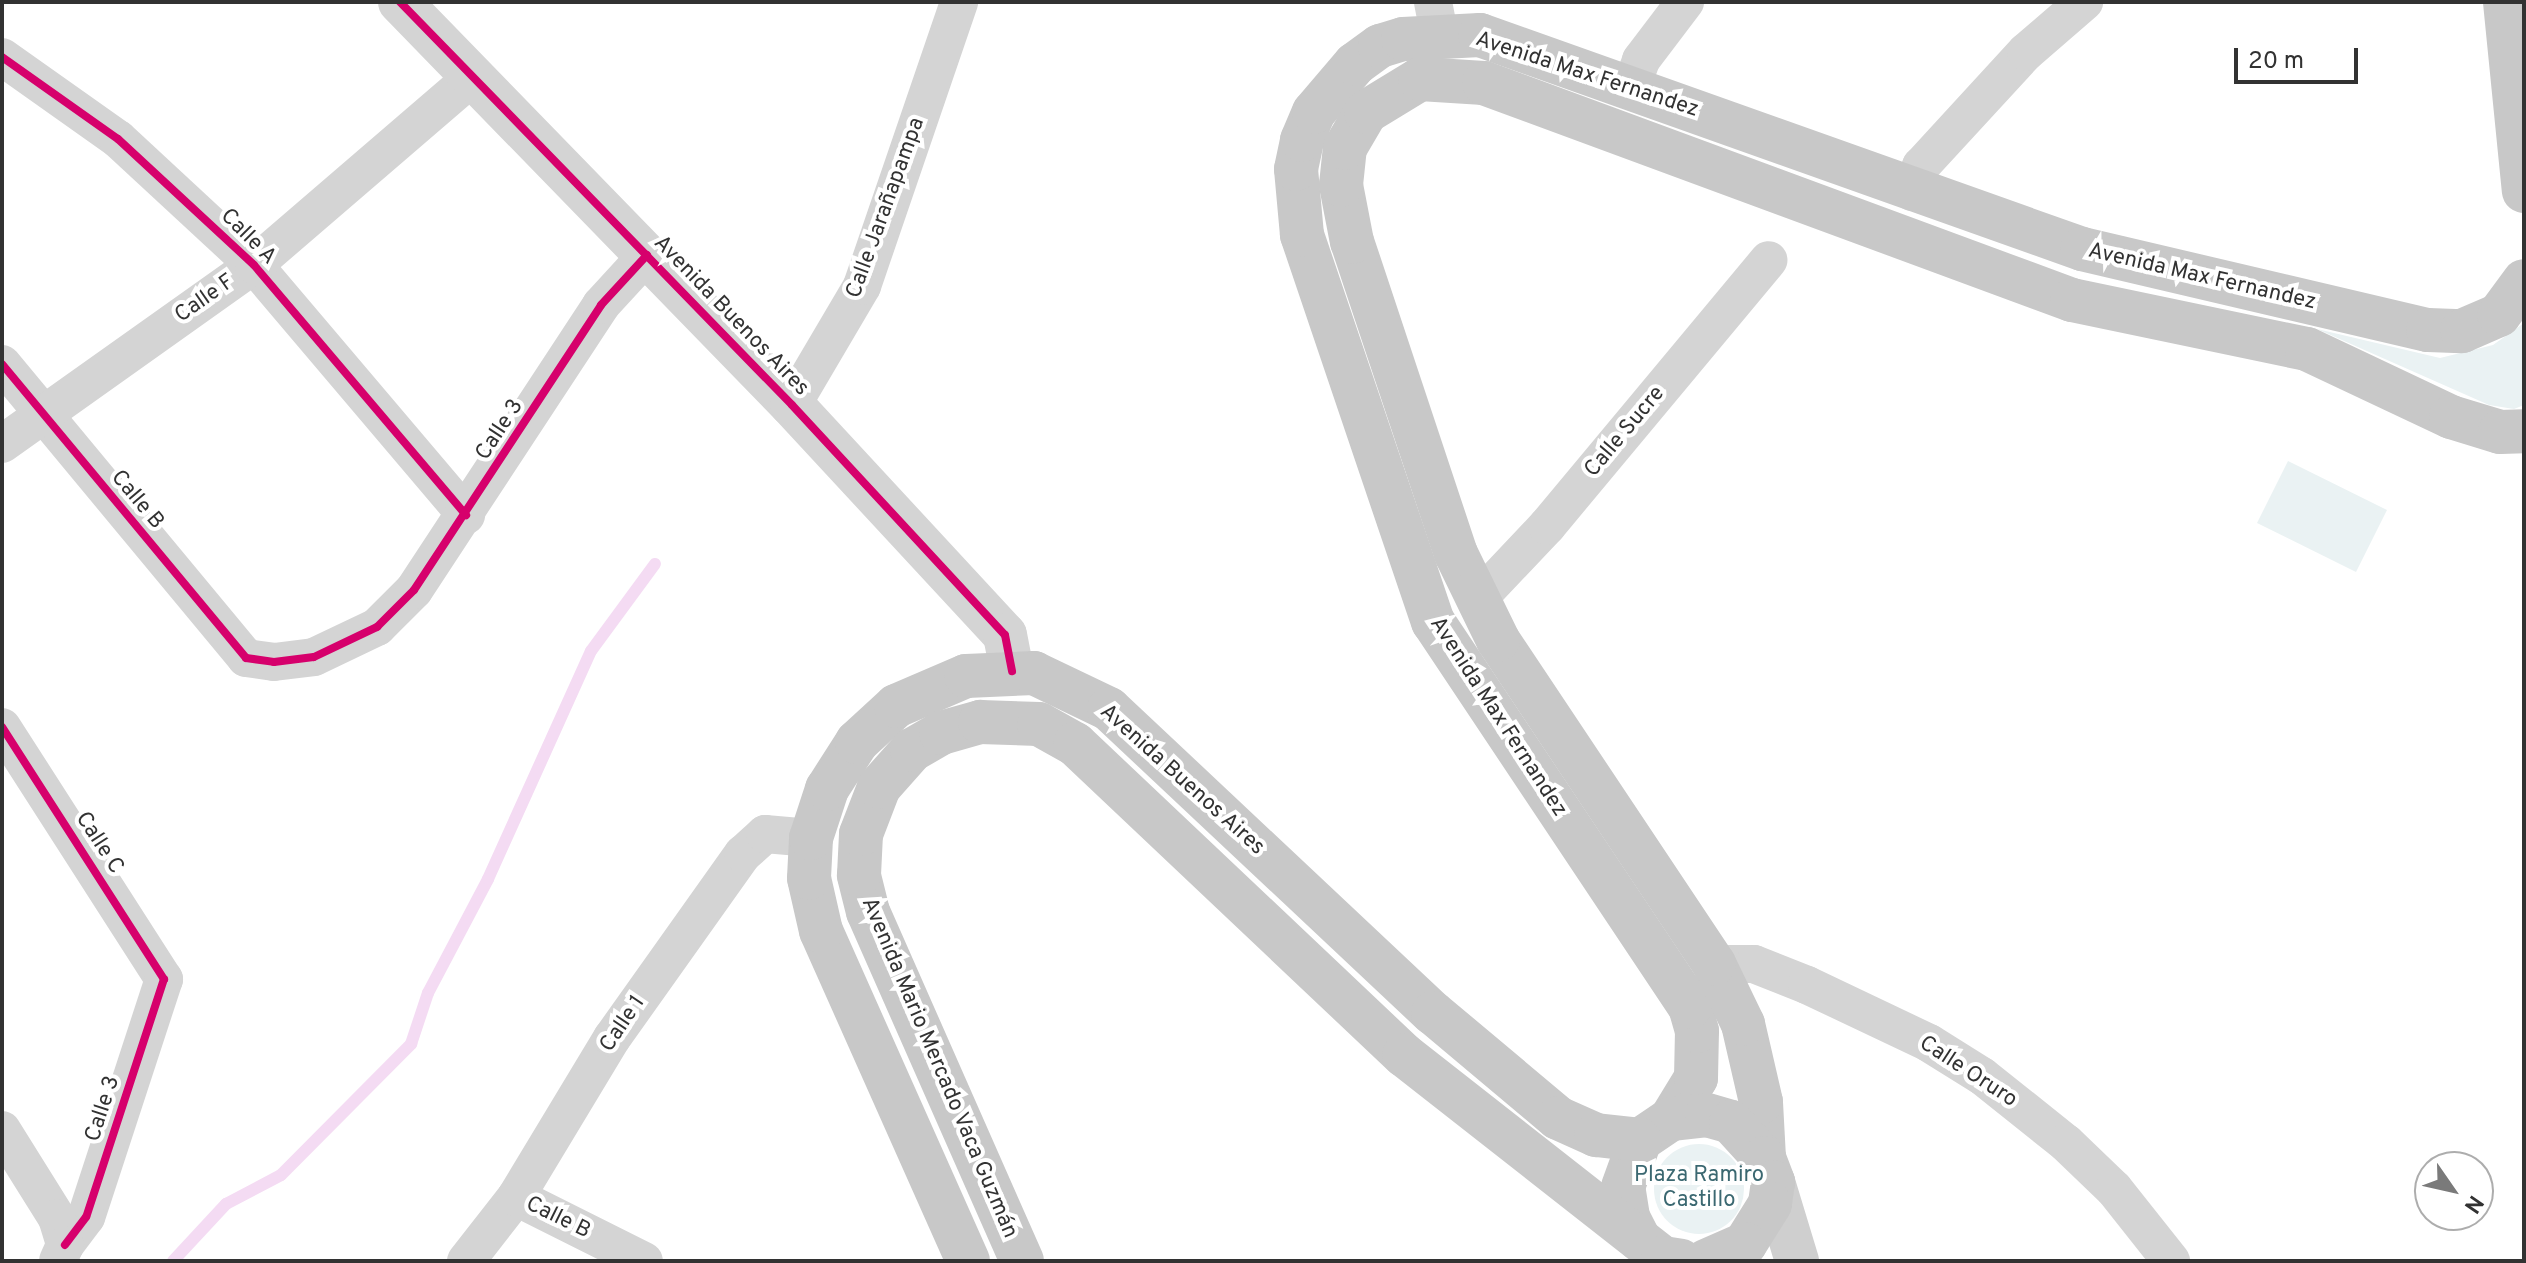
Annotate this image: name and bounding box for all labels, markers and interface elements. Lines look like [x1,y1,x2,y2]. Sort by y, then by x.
street label: Avenida Max Fernandez [1472,26,1702,124]
scale bar [2238,32,2362,82]
text: 20 m [2248,47,2304,77]
street label: Calle Jarañapampa [841,114,931,302]
street label: Calle A [214,203,282,271]
street label: Avenida Buenos Aires [647,230,815,402]
street label: Avenida Max Fernandez [2086,238,2318,316]
street label: Calle F [170,269,240,329]
street label: Calle Sucre [1579,381,1671,483]
street label: Calle 3 [471,394,529,466]
street label: Calle B [105,465,169,535]
street label: Avenida Max Fernandez [1424,612,1572,822]
street label: Avenida Buenos Aires [1094,699,1270,861]
street label: Calle C [69,807,129,879]
street label: Avenida Mario Mercado Vaca Guzmán [855,893,1023,1243]
street label: Calle 1 [595,991,651,1057]
street label: Calle Oruro [1914,1031,2022,1113]
street label: Calle 3 [80,1073,126,1145]
north arrow [2414,1151,2494,1231]
park label: Plaza Ramiro Castillo [1634,1162,1764,1214]
text: N [2457,1189,2488,1218]
street label: Calle B [521,1191,595,1245]

